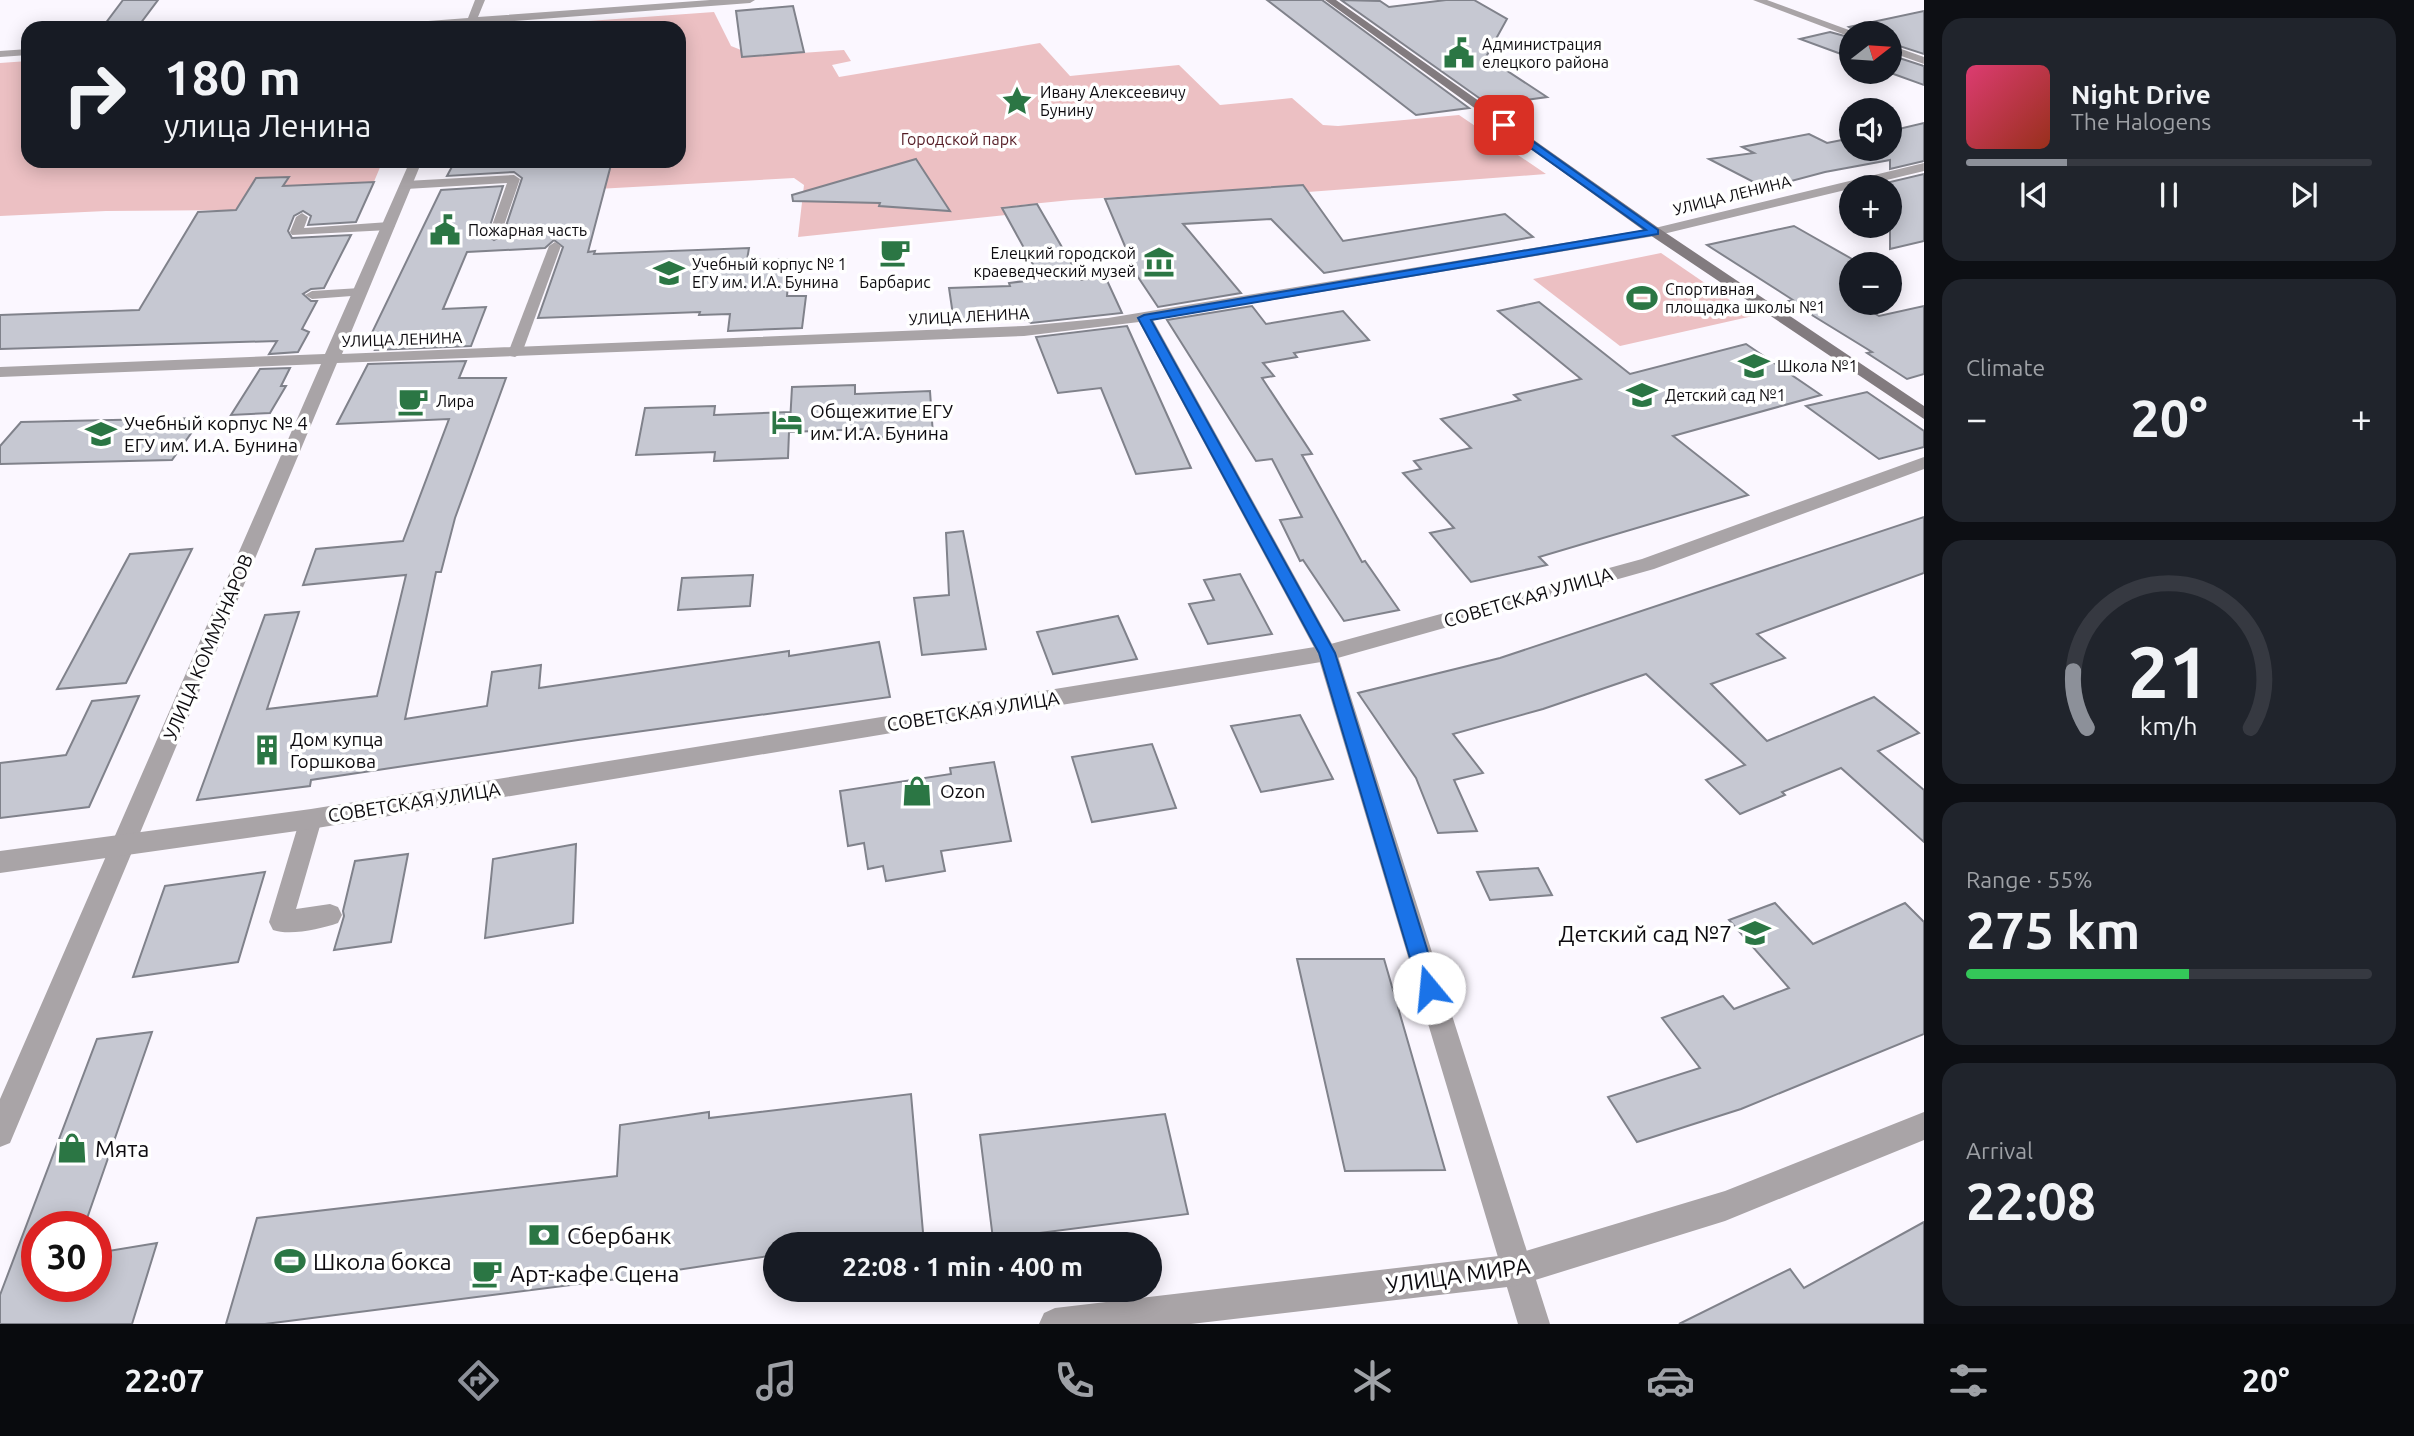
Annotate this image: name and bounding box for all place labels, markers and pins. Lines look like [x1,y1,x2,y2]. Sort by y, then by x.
place label: Администрация елецкого района [1482,35,1609,71]
public building icon: Администрация елецкого района [1442,36,1476,70]
place label: Ивану Алексеевичу Бунину [1040,83,1186,119]
place icon: Ивану Алексеевичу Бунину [1000,84,1034,118]
pin [1474,95,1534,155]
public building icon: Пожарная часть [428,213,462,247]
place label: Пожарная часть [468,221,587,239]
cafe icon: Барбарис [878,235,912,269]
place label: Елецкий городской краеведческий музей [974,244,1136,280]
museum icon: Елецкий городской краеведческий музей [1142,245,1176,279]
place label: Учебный корпус № 1 ЕГУ им. И.А. Бунина [692,255,847,291]
school or university icon: Учебный корпус № 1 ЕГУ им. И.А. Бунина [652,256,686,290]
place label: Барбарис [859,273,931,291]
place label: Спортивная площадка школы №1 [1665,280,1826,316]
sports icon: Спортивная площадка школы №1 [1625,281,1659,315]
school or university icon: Школа №1 [1737,349,1771,383]
place label: Школа №1 [1777,357,1858,375]
school or university icon: Детский сад №1 [1625,378,1659,412]
cafe icon: Лира [396,384,430,418]
place label: Детский сад №1 [1665,386,1786,404]
place label: Лира [436,392,474,410]
place label: Общежитие ЕГУ им. И.А. Бунина [810,400,953,444]
hotel icon: Общежитие ЕГУ им. И.А. Бунина [770,405,804,439]
place label: Учебный корпус № 4 ЕГУ им. И.А. Бунина [124,412,308,456]
school or university icon: Учебный корпус № 4 ЕГУ им. И.А. Бунина [84,417,118,451]
place label: Дом купца Горшкова [290,728,383,772]
building icon: Дом купца Горшкова [250,733,284,767]
shop icon: Ozon [900,774,934,808]
place label: Ozon [940,780,985,802]
school or university icon: Детский сад №7 [1738,916,1772,950]
place label: Детский сад №7 [1558,921,1732,946]
shop icon: Мята [55,1131,89,1165]
place label: Мята [95,1136,149,1161]
bank icon: Сбербанк [527,1218,561,1252]
place label: Сбербанк [567,1223,671,1248]
sports icon: Школа бокса [273,1244,307,1278]
place label: Школа бокса [313,1249,452,1274]
cafe icon: Арт-кафе Сцена [470,1256,504,1290]
place label: Арт-кафе Сцена [510,1261,679,1286]

